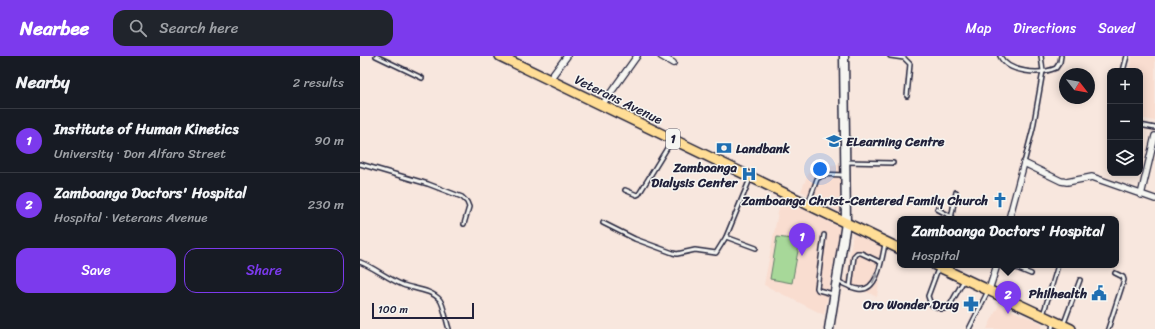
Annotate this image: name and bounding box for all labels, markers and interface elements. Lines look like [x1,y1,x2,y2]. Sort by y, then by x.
search box [113,10,393,46]
text: Nearbee [20,12,89,45]
text: Search here [159,15,238,41]
text: Map [965,16,991,41]
text: Directions [1013,16,1076,41]
text: Saved [1098,16,1135,41]
icon: search [127,17,149,39]
text: Nearby [16,67,70,97]
street label: Veterans Avenue [571,68,667,131]
north arrow [1059,68,1095,104]
map controls [1107,68,1143,176]
button: + [1107,68,1143,104]
text: 2 results [293,71,344,94]
button: − [1107,104,1143,140]
text: Institute of Human Kinetics [54,116,239,142]
text: 1 [26,129,32,152]
text: 90 m [314,129,344,152]
road number: 1 [666,129,680,149]
place label: ELearning Centre [846,130,945,153]
school or university icon: ELearning Centre [825,132,843,150]
place label: Landbank [736,137,791,160]
bank icon: Landbank [715,139,733,157]
button: layers [1107,140,1143,176]
text: University · Don Alfaro Street [54,142,226,165]
place label: Zamboanga Dialysis Center [651,156,739,194]
your location [810,159,830,179]
hospital icon: Zamboanga Dialysis Center [740,165,758,183]
text: Zamboanga Doctors' Hospital [54,180,246,206]
place label: Zamboanga Christ-Centered Family Church [741,189,988,212]
church icon: Zamboanga Christ-Centered Family Church [991,191,1009,209]
text: 2 [25,193,33,216]
text: 230 m [308,193,344,216]
text: Hospital · Veterans Avenue [54,206,208,229]
popup [897,216,1119,268]
text: Zamboanga Doctors' Hospital [912,218,1104,244]
pin: 1 [789,223,815,256]
text: Hospital [912,244,959,267]
button: Save [16,248,176,293]
button: Share [184,248,344,293]
one-way arrow [872,272,878,283]
pin: 2 [995,281,1021,314]
place label: Philhealth [1029,282,1087,305]
public building icon: Philhealth [1090,284,1108,302]
place label: Oro Wonder Drug [862,293,959,316]
pharmacy icon: Oro Wonder Drug [962,295,980,313]
text: 100 m [378,300,408,319]
scale bar [372,301,474,320]

